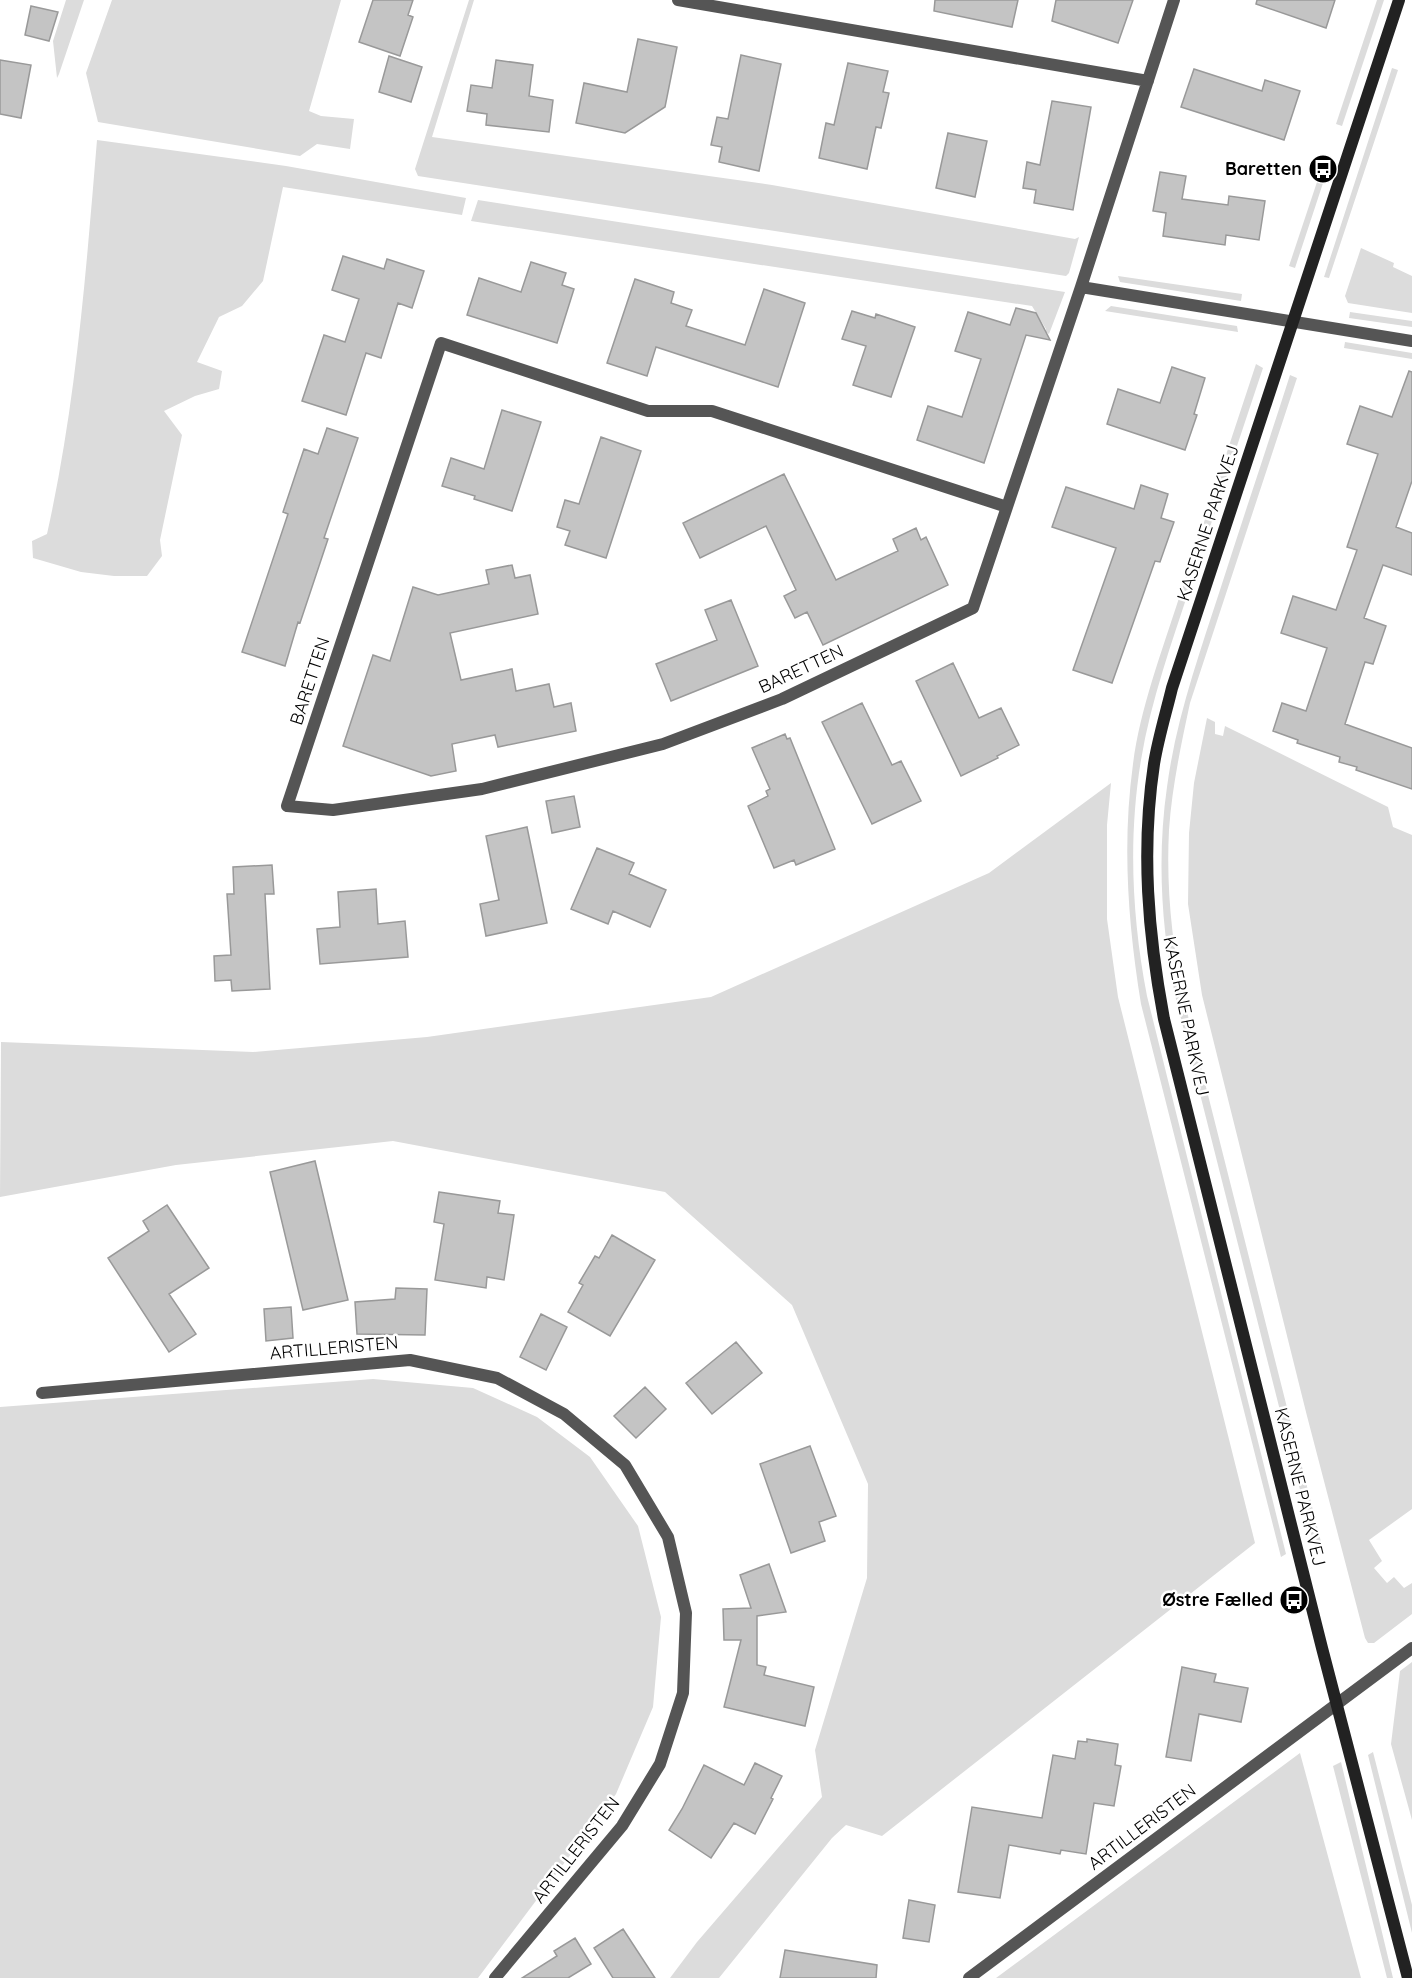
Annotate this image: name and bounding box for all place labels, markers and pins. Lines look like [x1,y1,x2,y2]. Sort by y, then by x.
bus stop icon: Baretten [1307,153,1339,185]
place label: Baretten [1225,157,1302,180]
bus stop icon: Østre Fælled [1278,1584,1310,1616]
place label: Østre Fælled [1162,1588,1273,1611]

